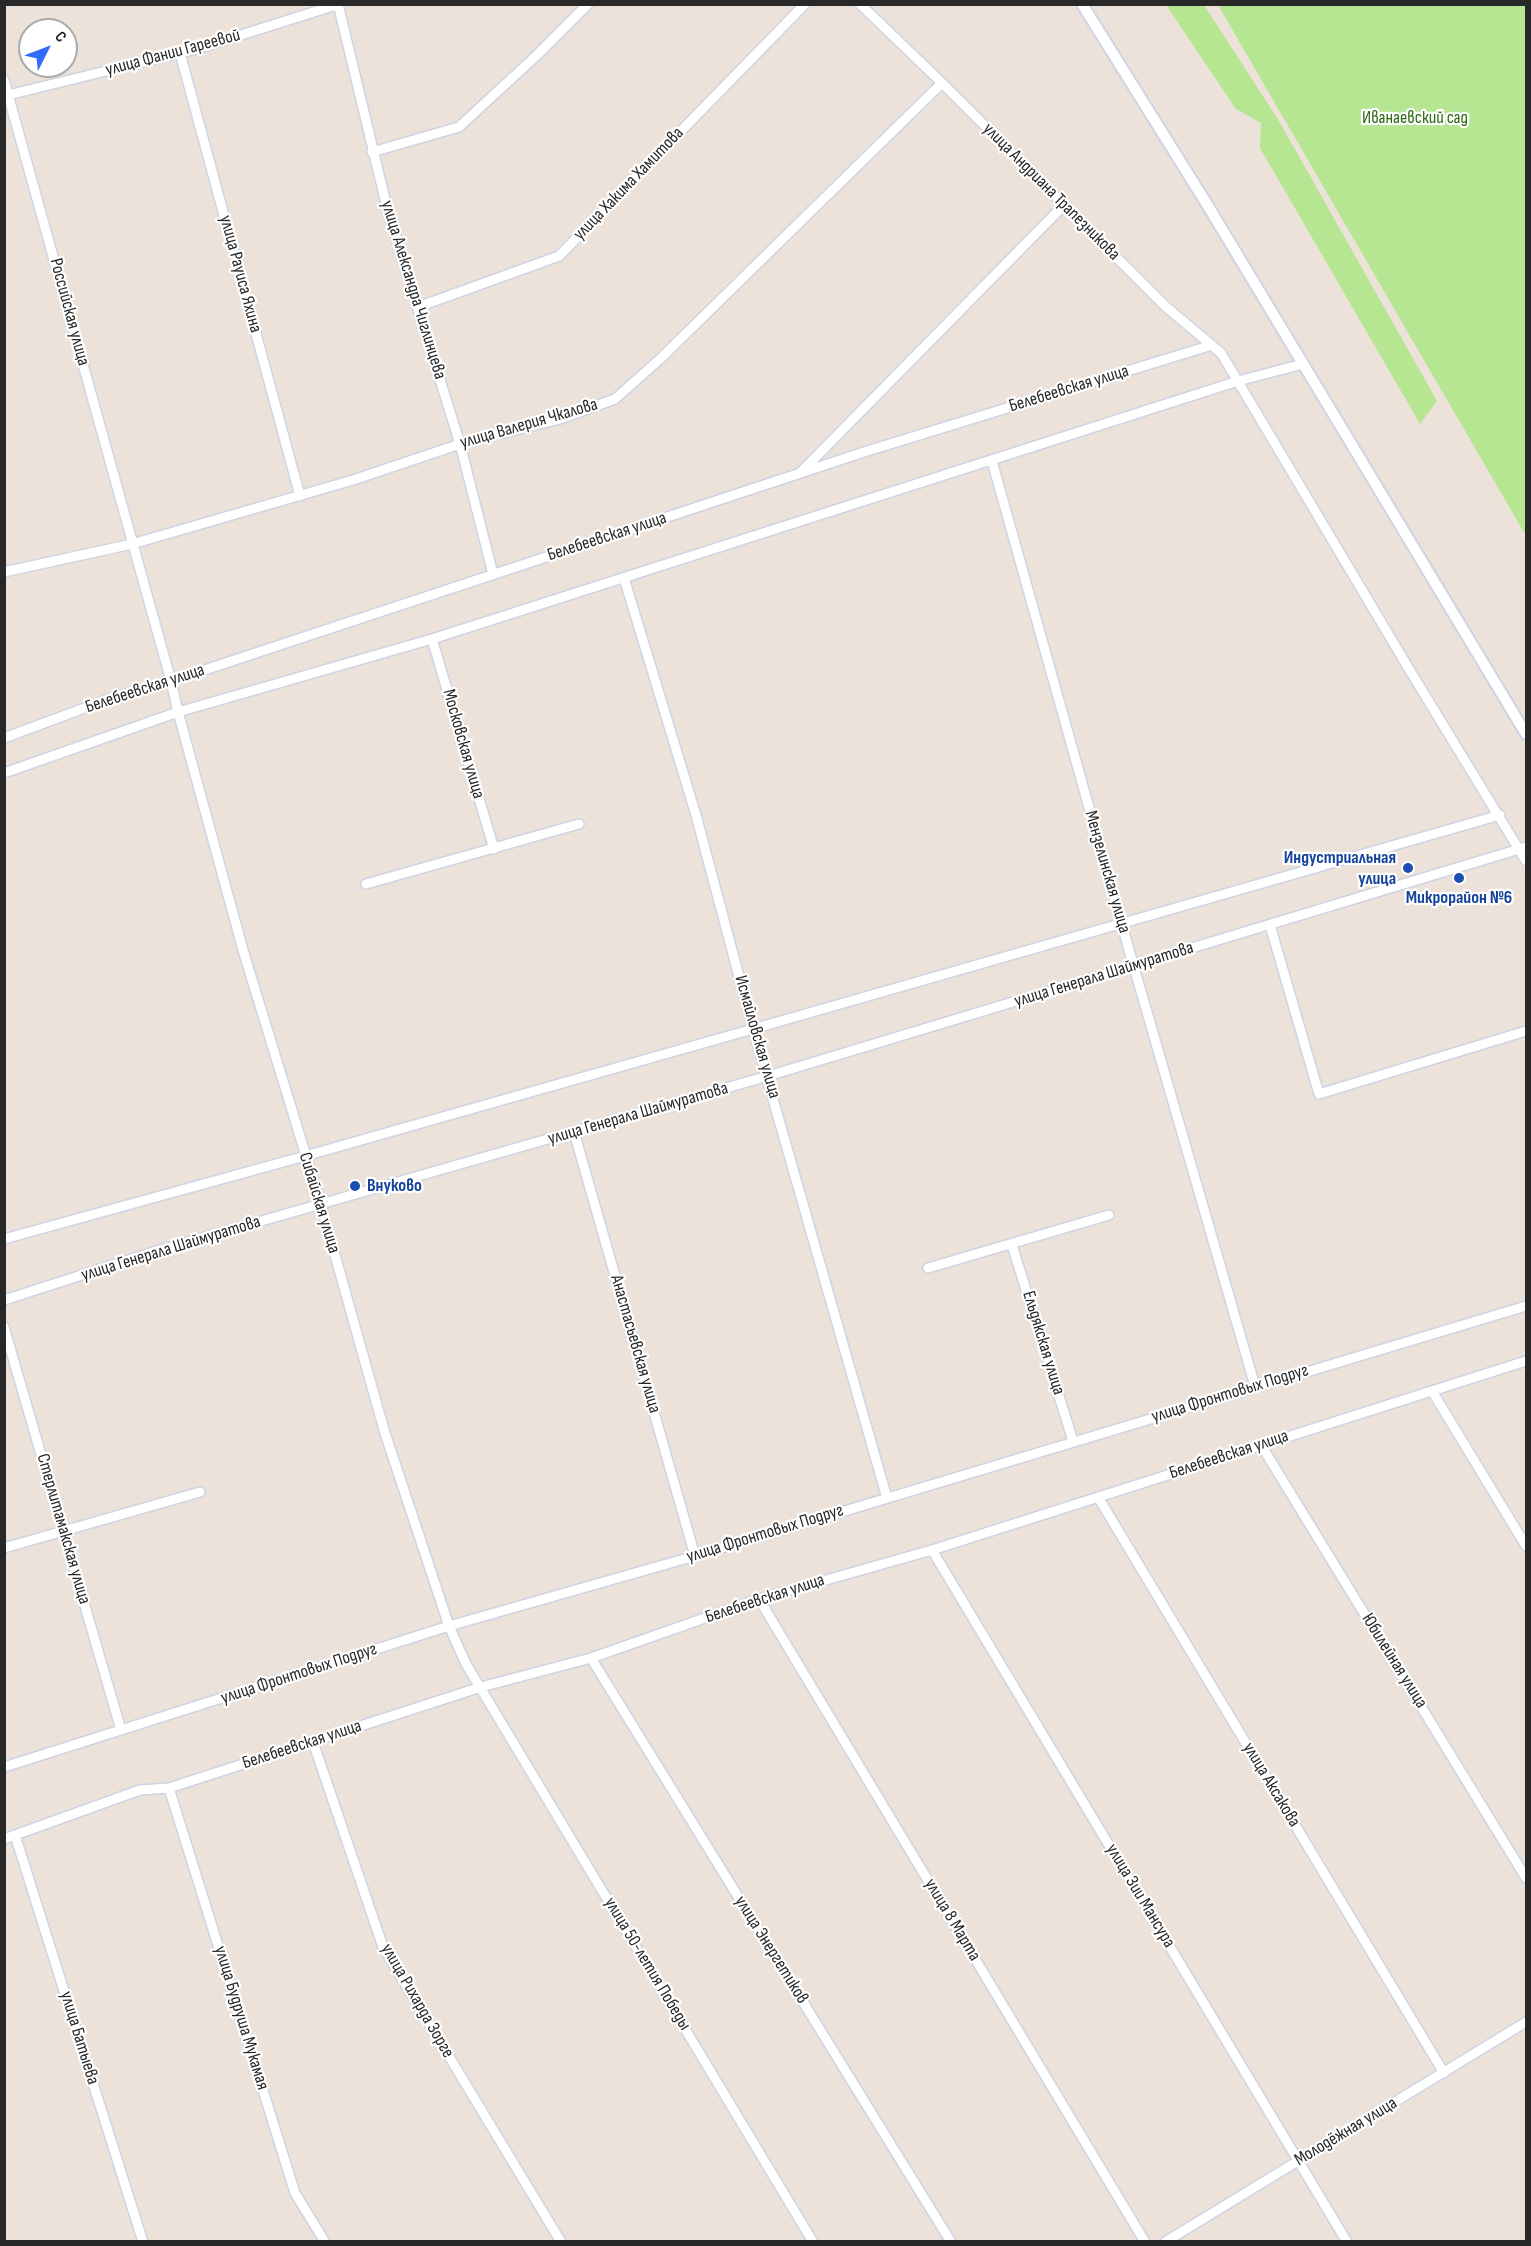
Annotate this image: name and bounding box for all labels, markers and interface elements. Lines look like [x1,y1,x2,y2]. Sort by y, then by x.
north arrow [18,18,78,78]
street label: улица Фании Гареевой [103,25,243,81]
text: С [50,28,70,46]
park label: Иванаевский сад [1362,107,1468,129]
street label: улица Андриана Трапезникова [978,119,1124,265]
street label: улица Хакима Хамитова [569,123,689,245]
street label: улица Александра Чиглинцева [376,198,450,382]
street label: улица Рауиса Яхина [214,213,266,335]
street label: Российская улица [44,256,94,368]
street label: Белебеевская улица [1007,361,1131,417]
street label: улица Валерия Чкалова [458,394,600,454]
street label: Белебеевская улица [545,508,669,566]
street label: Белебеевская улица [83,660,207,718]
street label: Московская улица [437,687,489,801]
street label: Мензелинская улица [1079,808,1135,936]
place label: Индустриальная улица [1284,847,1396,890]
marker: Индустриальная улица [1401,861,1415,875]
marker: Микрорайон №6 [1452,871,1466,885]
place label: Микрорайон №6 [1406,887,1512,909]
street label: улица Генерала Шаймуратова [1012,937,1196,1013]
street label: Исмайловская улица [729,973,785,1101]
street label: улица Генерала Шаймуратова [545,1078,731,1150]
street label: Сибайская улица [293,1150,345,1256]
place label: Внуково [367,1175,422,1197]
marker: Внуково [348,1179,362,1193]
street label: улица Генерала Шаймуратова [79,1211,263,1287]
street label: Анастасьевская улица [605,1272,665,1416]
street label: Ельдякская улица [1017,1288,1069,1398]
street label: улица Фронтовых Подруг [1149,1360,1311,1428]
street label: Белебеевская улица [1167,1426,1291,1484]
street label: Стерлитамакская улица [31,1451,95,1607]
street label: улица Фронтовых Подруг [684,1500,846,1568]
street label: Белебеевская улица [703,1570,827,1628]
street label: Юбилейная улица [1356,1610,1432,1712]
street label: улица Фронтовых Подруг [218,1639,380,1709]
street label: Белебеевская улица [240,1716,364,1774]
street label: улица Аксакова [1237,1739,1305,1831]
street label: улица Зии Мансура [1101,1840,1179,1952]
street label: улица 8 Марта [919,1875,985,1965]
street label: улица Энергетиков [729,1892,813,2008]
street label: улица 50-летия Победы [599,1894,695,2034]
street label: улица Рихарда Зорге [376,1940,458,2062]
street label: улица Будруша Мукамая [209,1943,273,2093]
street label: улица Батыева [55,1989,103,2087]
street label: Молодёжная улица [1291,2093,1401,2171]

